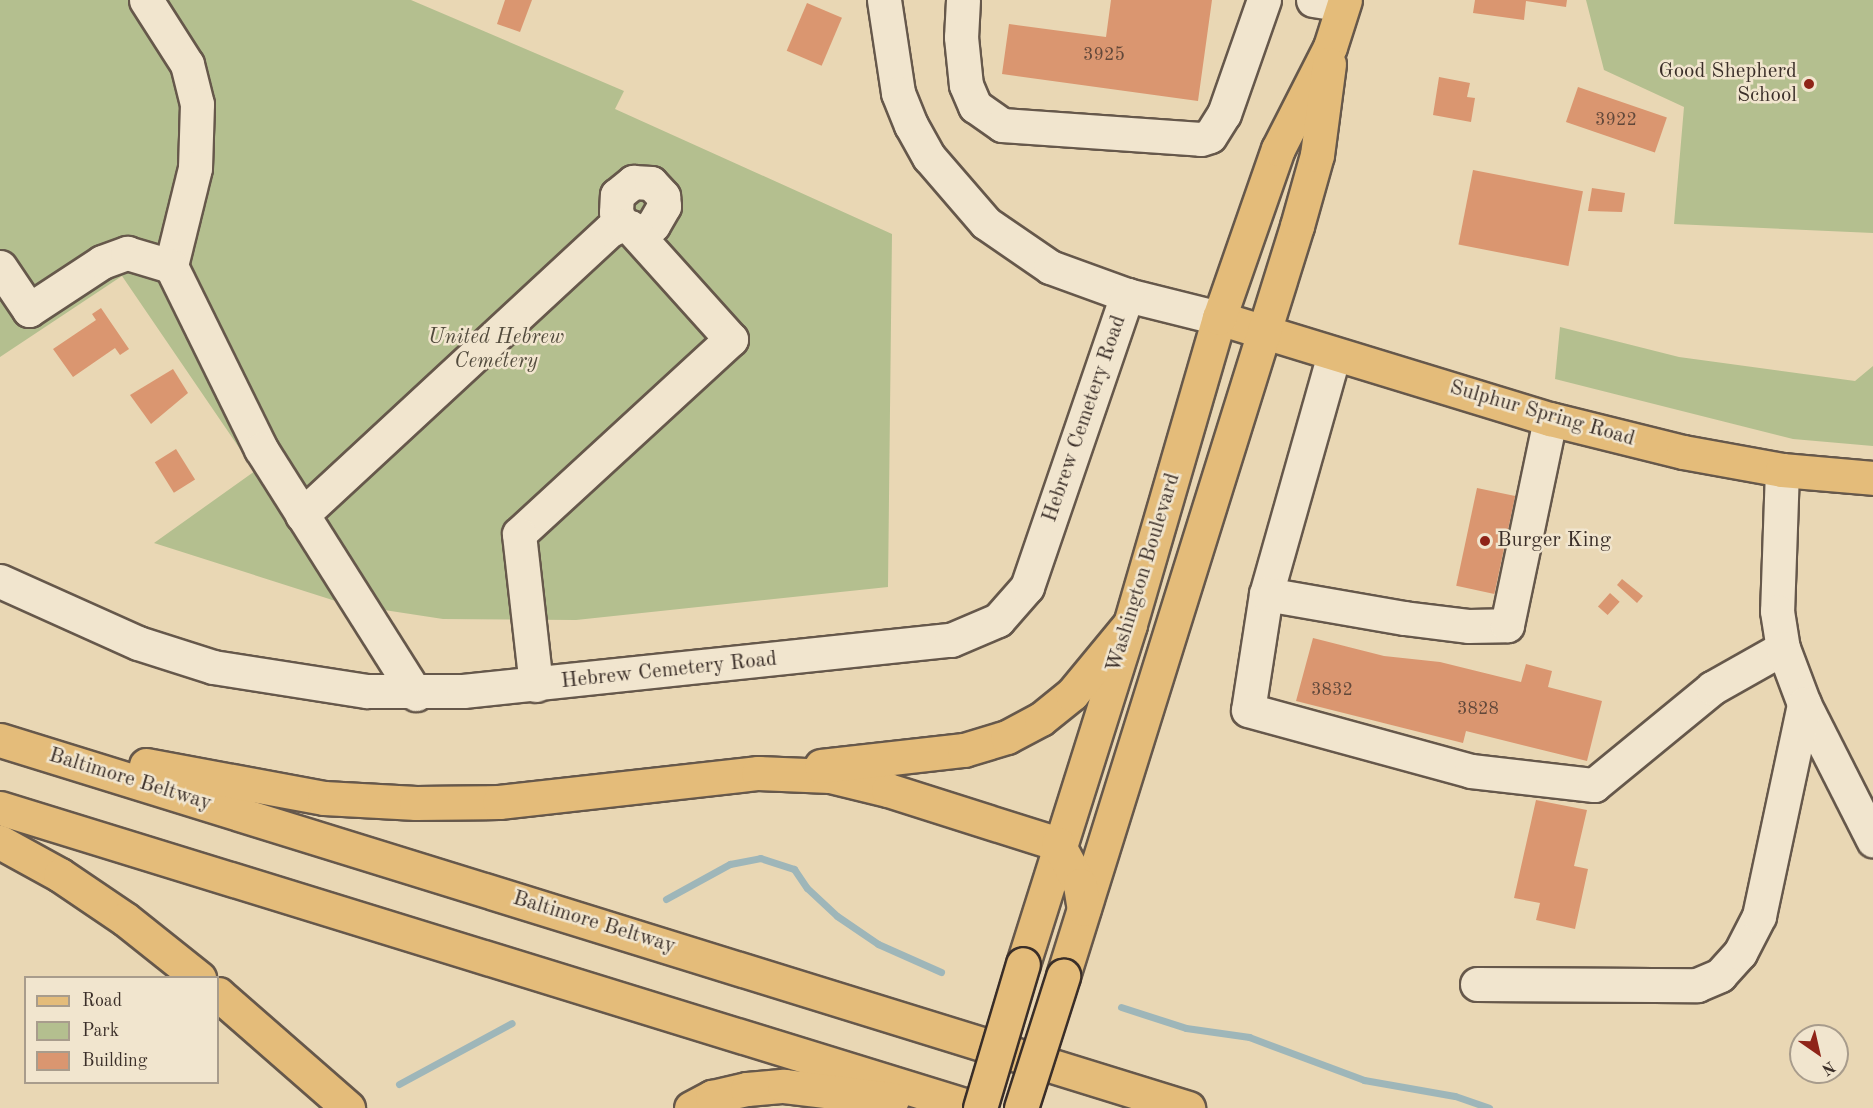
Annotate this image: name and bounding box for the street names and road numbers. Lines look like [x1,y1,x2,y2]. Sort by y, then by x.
street label: Hebrew Cemetery Road [1038,312,1132,526]
street label: Sulphur Spring Road [1447,376,1637,452]
street label: Washington Boulevard [1102,470,1186,676]
street label: Hebrew Cemetery Road [560,647,778,695]
street label: Baltimore Beltway [46,743,214,817]
street label: Baltimore Beltway [510,886,678,960]

